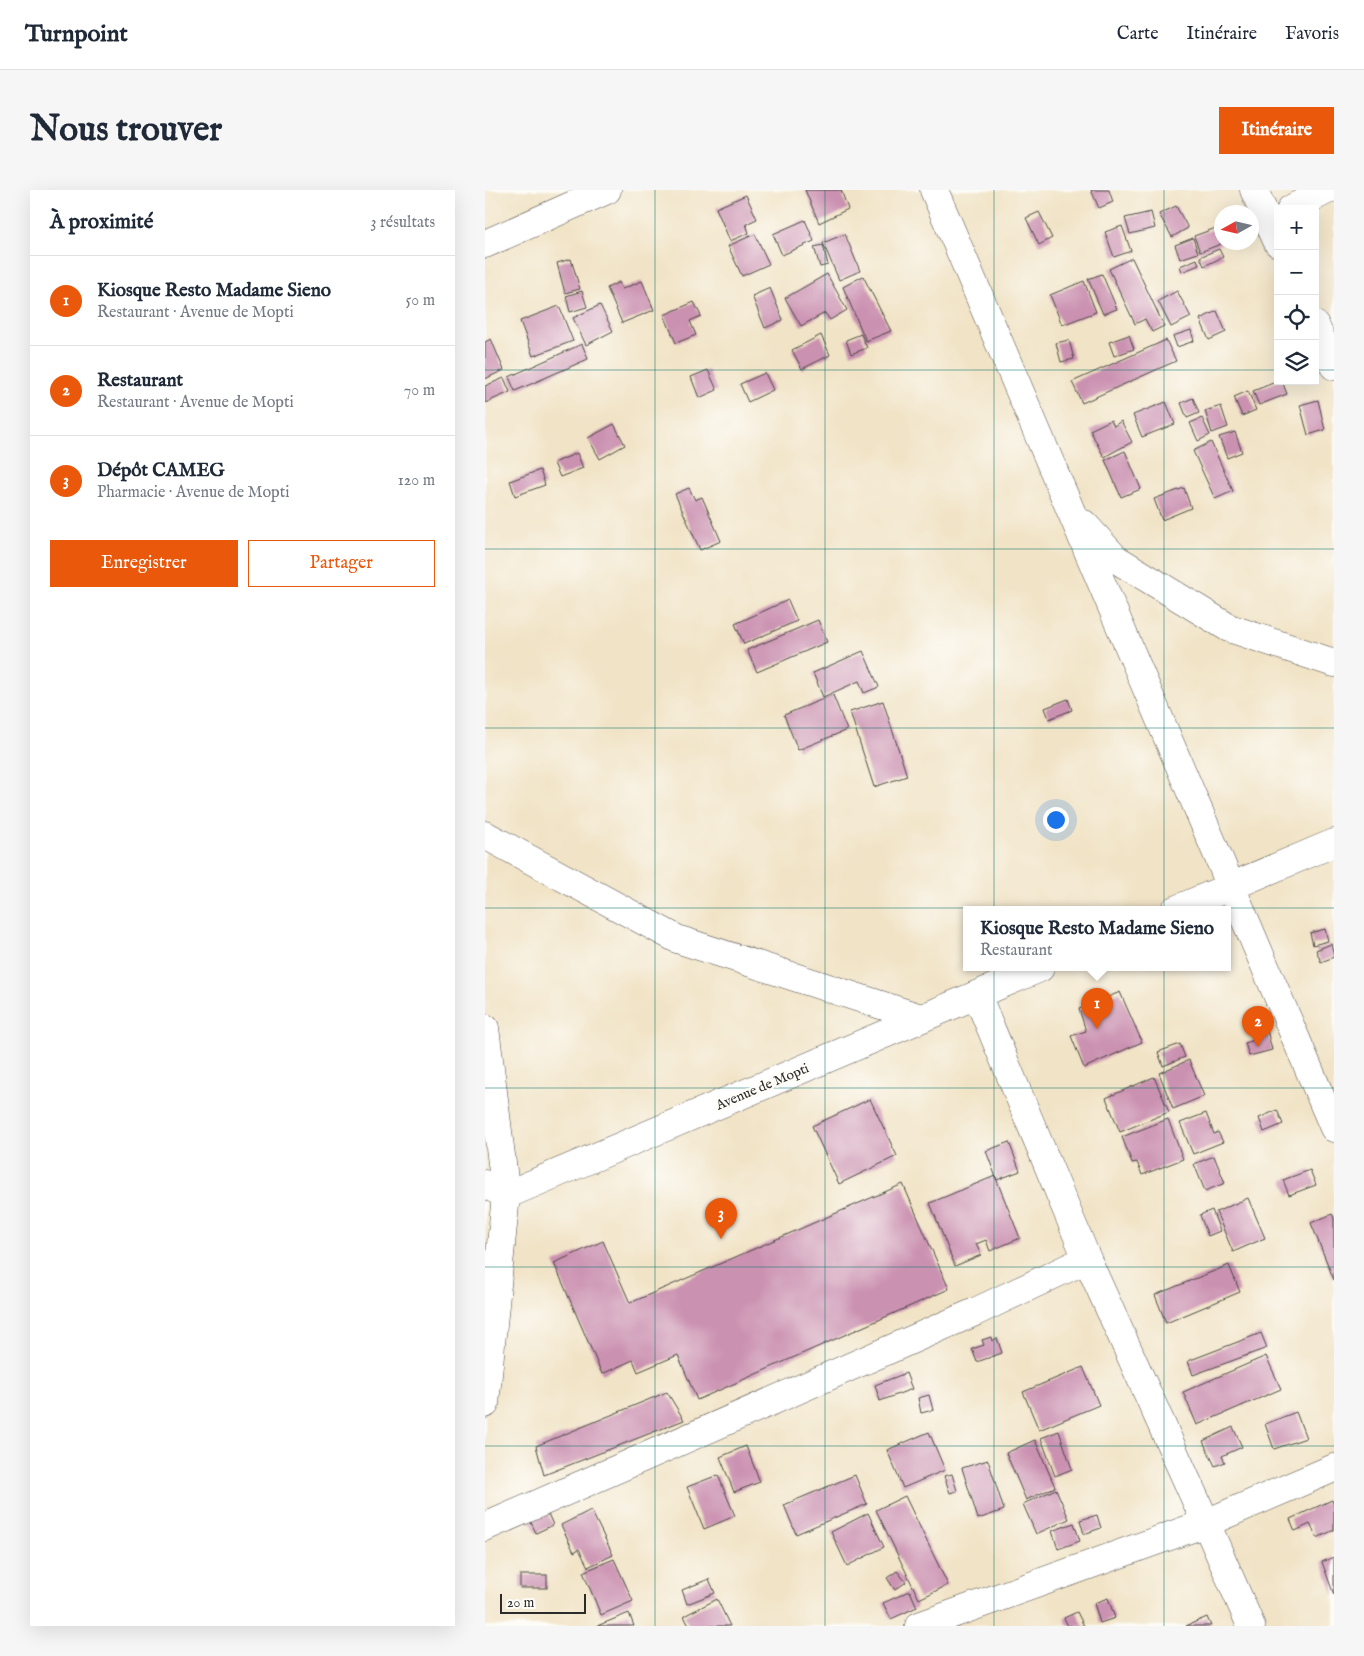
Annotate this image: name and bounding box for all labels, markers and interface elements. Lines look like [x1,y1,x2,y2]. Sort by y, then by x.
text: Turnpoint [25,19,128,50]
text: Carte [1117,23,1159,46]
text: Itinéraire [1187,23,1257,46]
text: Favoris [1285,23,1339,46]
button: Itinéraire [1219,107,1334,154]
text: Nous trouver [30,108,222,153]
north arrow [1214,205,1259,250]
map controls [1274,205,1319,385]
button: + [1274,205,1319,250]
text: À proximité [50,209,153,236]
text: 3 résultats [370,213,435,233]
button: − [1274,250,1319,295]
text: Kiosque Resto Madame Sieno [97,279,331,303]
text: 1 [63,291,69,311]
text: 50 m [406,291,435,311]
button: locate [1274,295,1319,340]
text: Restaurant · Avenue de Mopti [97,303,294,323]
button: layers [1274,340,1319,385]
text: Restaurant [97,369,183,393]
text: 2 [62,381,70,401]
text: 70 m [404,381,435,401]
text: Restaurant · Avenue de Mopti [97,393,294,413]
text: Dépôt CAMEG [97,459,225,483]
text: 3 [63,471,69,491]
text: 120 m [398,471,435,491]
text: Pharmacie · Avenue de Mopti [97,483,289,503]
button: Enregistrer [50,540,238,587]
button: Partager [248,540,435,587]
your location [1043,807,1069,833]
popup [963,906,1231,971]
text: Kiosque Resto Madame Sieno [980,917,1214,941]
text: Restaurant [980,941,1052,961]
pin: 1 [1081,988,1113,1029]
pin: 2 [1242,1006,1274,1047]
street label: Avenue de Mopti [712,1059,812,1115]
pin: 3 [705,1198,737,1239]
scale bar [500,1591,586,1614]
text: 20 m [507,1594,534,1612]

